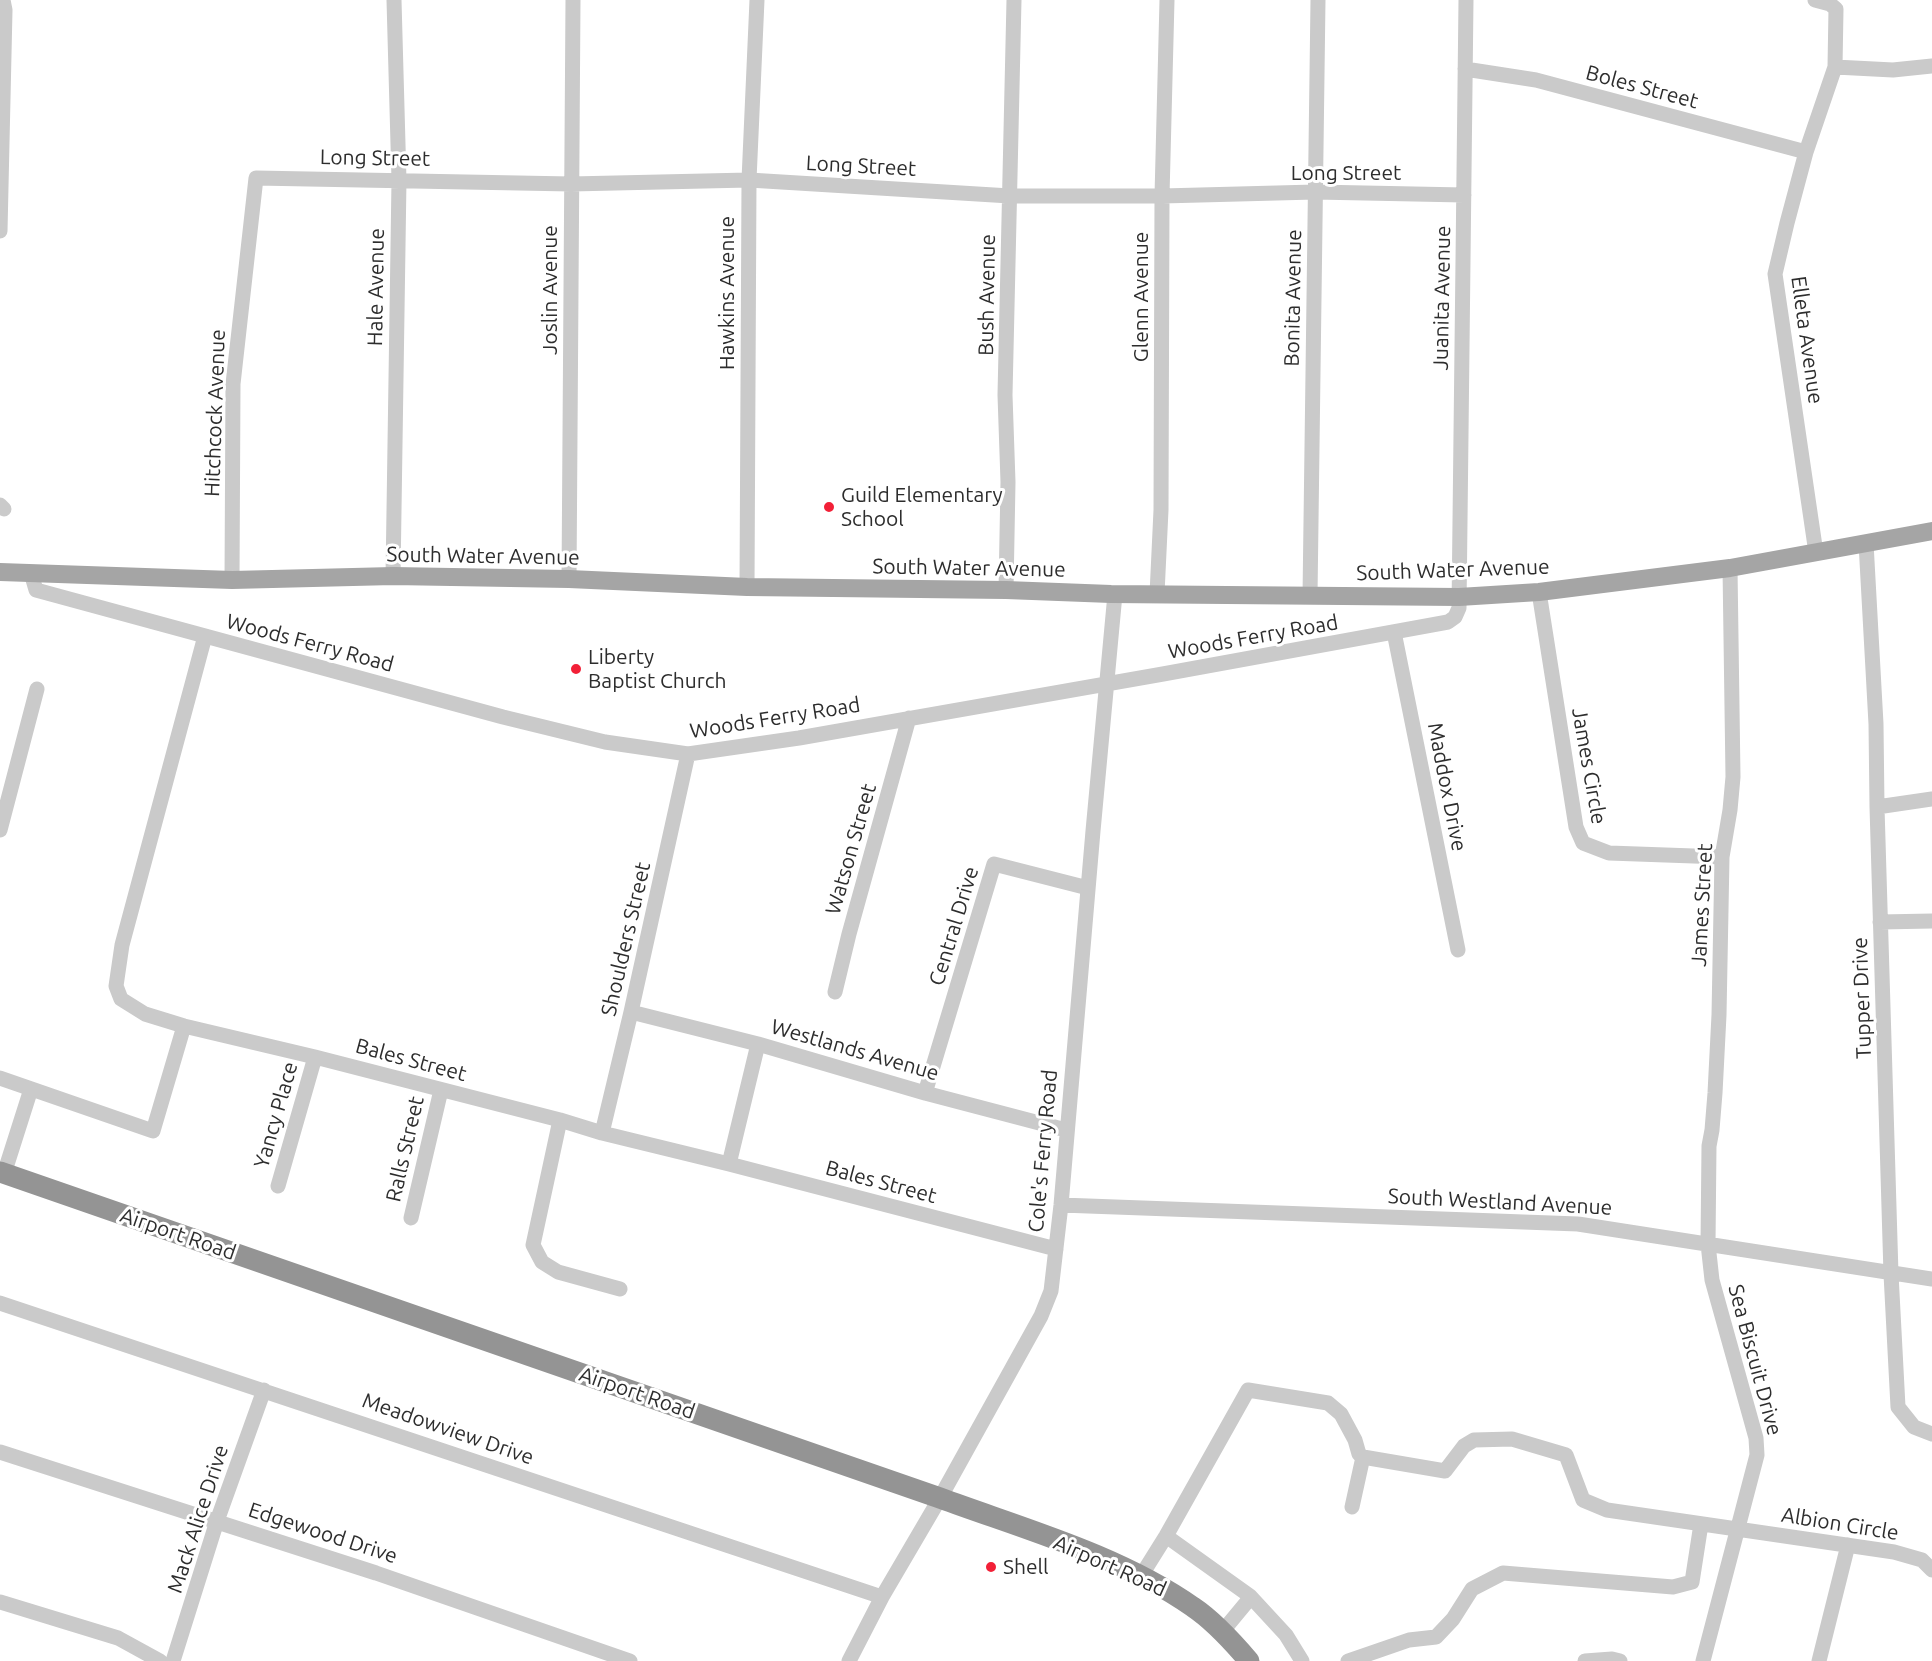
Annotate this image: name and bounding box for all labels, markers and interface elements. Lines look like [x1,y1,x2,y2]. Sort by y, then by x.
street label: Boles Street [1583,60,1701,114]
street label: Long Street [320,144,430,172]
street label: Long Street [805,151,917,181]
street label: Long Street [1291,160,1401,186]
street label: Hawkins Avenue [714,216,740,370]
street label: Joslin Avenue [537,225,563,355]
street label: Juanita Avenue [1428,225,1456,371]
street label: Hale Avenue [362,228,390,346]
street label: Bonita Avenue [1279,229,1307,367]
street label: Glenn Avenue [1128,232,1154,362]
street label: Bush Avenue [973,234,1001,356]
street label: Elleta Avenue [1786,274,1828,406]
street label: Hitchcock Avenue [199,329,231,497]
place label: Guild Elementary School [841,482,1003,532]
marker: Guild Elementary School [822,500,836,514]
street label: South Water Avenue [386,542,580,570]
street label: South Water Avenue [872,554,1066,582]
street label: South Water Avenue [1356,554,1550,586]
street label: Woods Ferry Road [224,609,396,677]
street label: Woods Ferry Road [1166,610,1340,664]
place label: Liberty Baptist Church [588,644,726,694]
marker: Liberty Baptist Church [569,662,583,676]
street label: Woods Ferry Road [688,692,862,744]
street label: James Circle [1566,706,1612,826]
street label: Maddox Drive [1422,720,1472,854]
street label: Watson Street [820,781,882,917]
street label: James Street [1686,843,1718,967]
street label: Shoulders Street [596,860,656,1018]
street label: Central Drive [924,863,984,989]
street label: Tupper Drive [1847,937,1877,1059]
street label: Westlands Avenue [768,1014,942,1086]
street label: Bales Street [353,1033,469,1087]
street label: Yancy Place [249,1059,303,1171]
street label: Cole's Ferry Road [1023,1069,1063,1233]
street label: Ralls Street [381,1094,429,1204]
street label: Bales Street [823,1155,939,1209]
street label: South Westland Avenue [1387,1184,1613,1220]
street label: Airport Road [117,1202,239,1266]
street label: Sea Biscuit Drive [1723,1282,1787,1438]
street label: Airport Road [576,1361,698,1425]
street label: Meadowview Drive [359,1388,537,1470]
street label: Mack Alice Drive [162,1442,234,1596]
street label: Edgewood Drive [245,1497,401,1569]
street label: Albion Circle [1780,1502,1900,1546]
street label: Airport Road [1050,1530,1170,1602]
place label: Shell [1003,1554,1049,1580]
marker: Shell [984,1560,998,1574]

